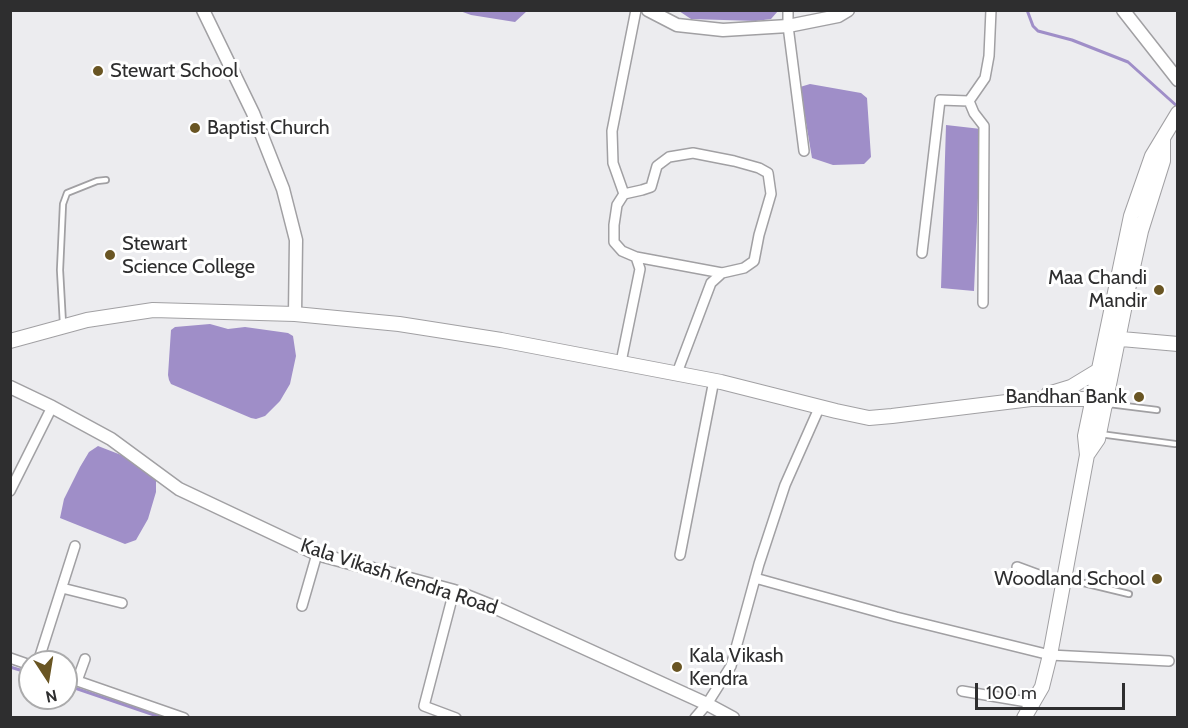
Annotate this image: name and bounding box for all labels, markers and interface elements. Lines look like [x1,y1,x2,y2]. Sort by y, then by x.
place label: Stewart School [110,59,238,83]
marker: Stewart School [91,64,105,78]
place label: Baptist Church [207,116,330,140]
marker: Baptist Church [188,121,202,135]
place label: Stewart Science College [122,232,255,279]
marker: Stewart Science College [103,248,117,262]
place label: Maa Chandi Mandir [1048,266,1147,313]
marker: Maa Chandi Mandir [1152,283,1166,297]
place label: Bandhan Bank [1005,385,1127,409]
marker: Bandhan Bank [1132,390,1146,404]
street label: Kala Vikash Kendra Road [297,534,501,620]
place label: Woodland School [994,567,1145,591]
marker: Woodland School [1150,572,1164,586]
place label: Kala Vikash Kendra [689,644,784,691]
north arrow [18,650,78,710]
marker: Kala Vikash Kendra [670,660,684,674]
scale bar [978,671,1128,709]
text: 100 m [986,682,1037,704]
text: N [44,686,59,707]

